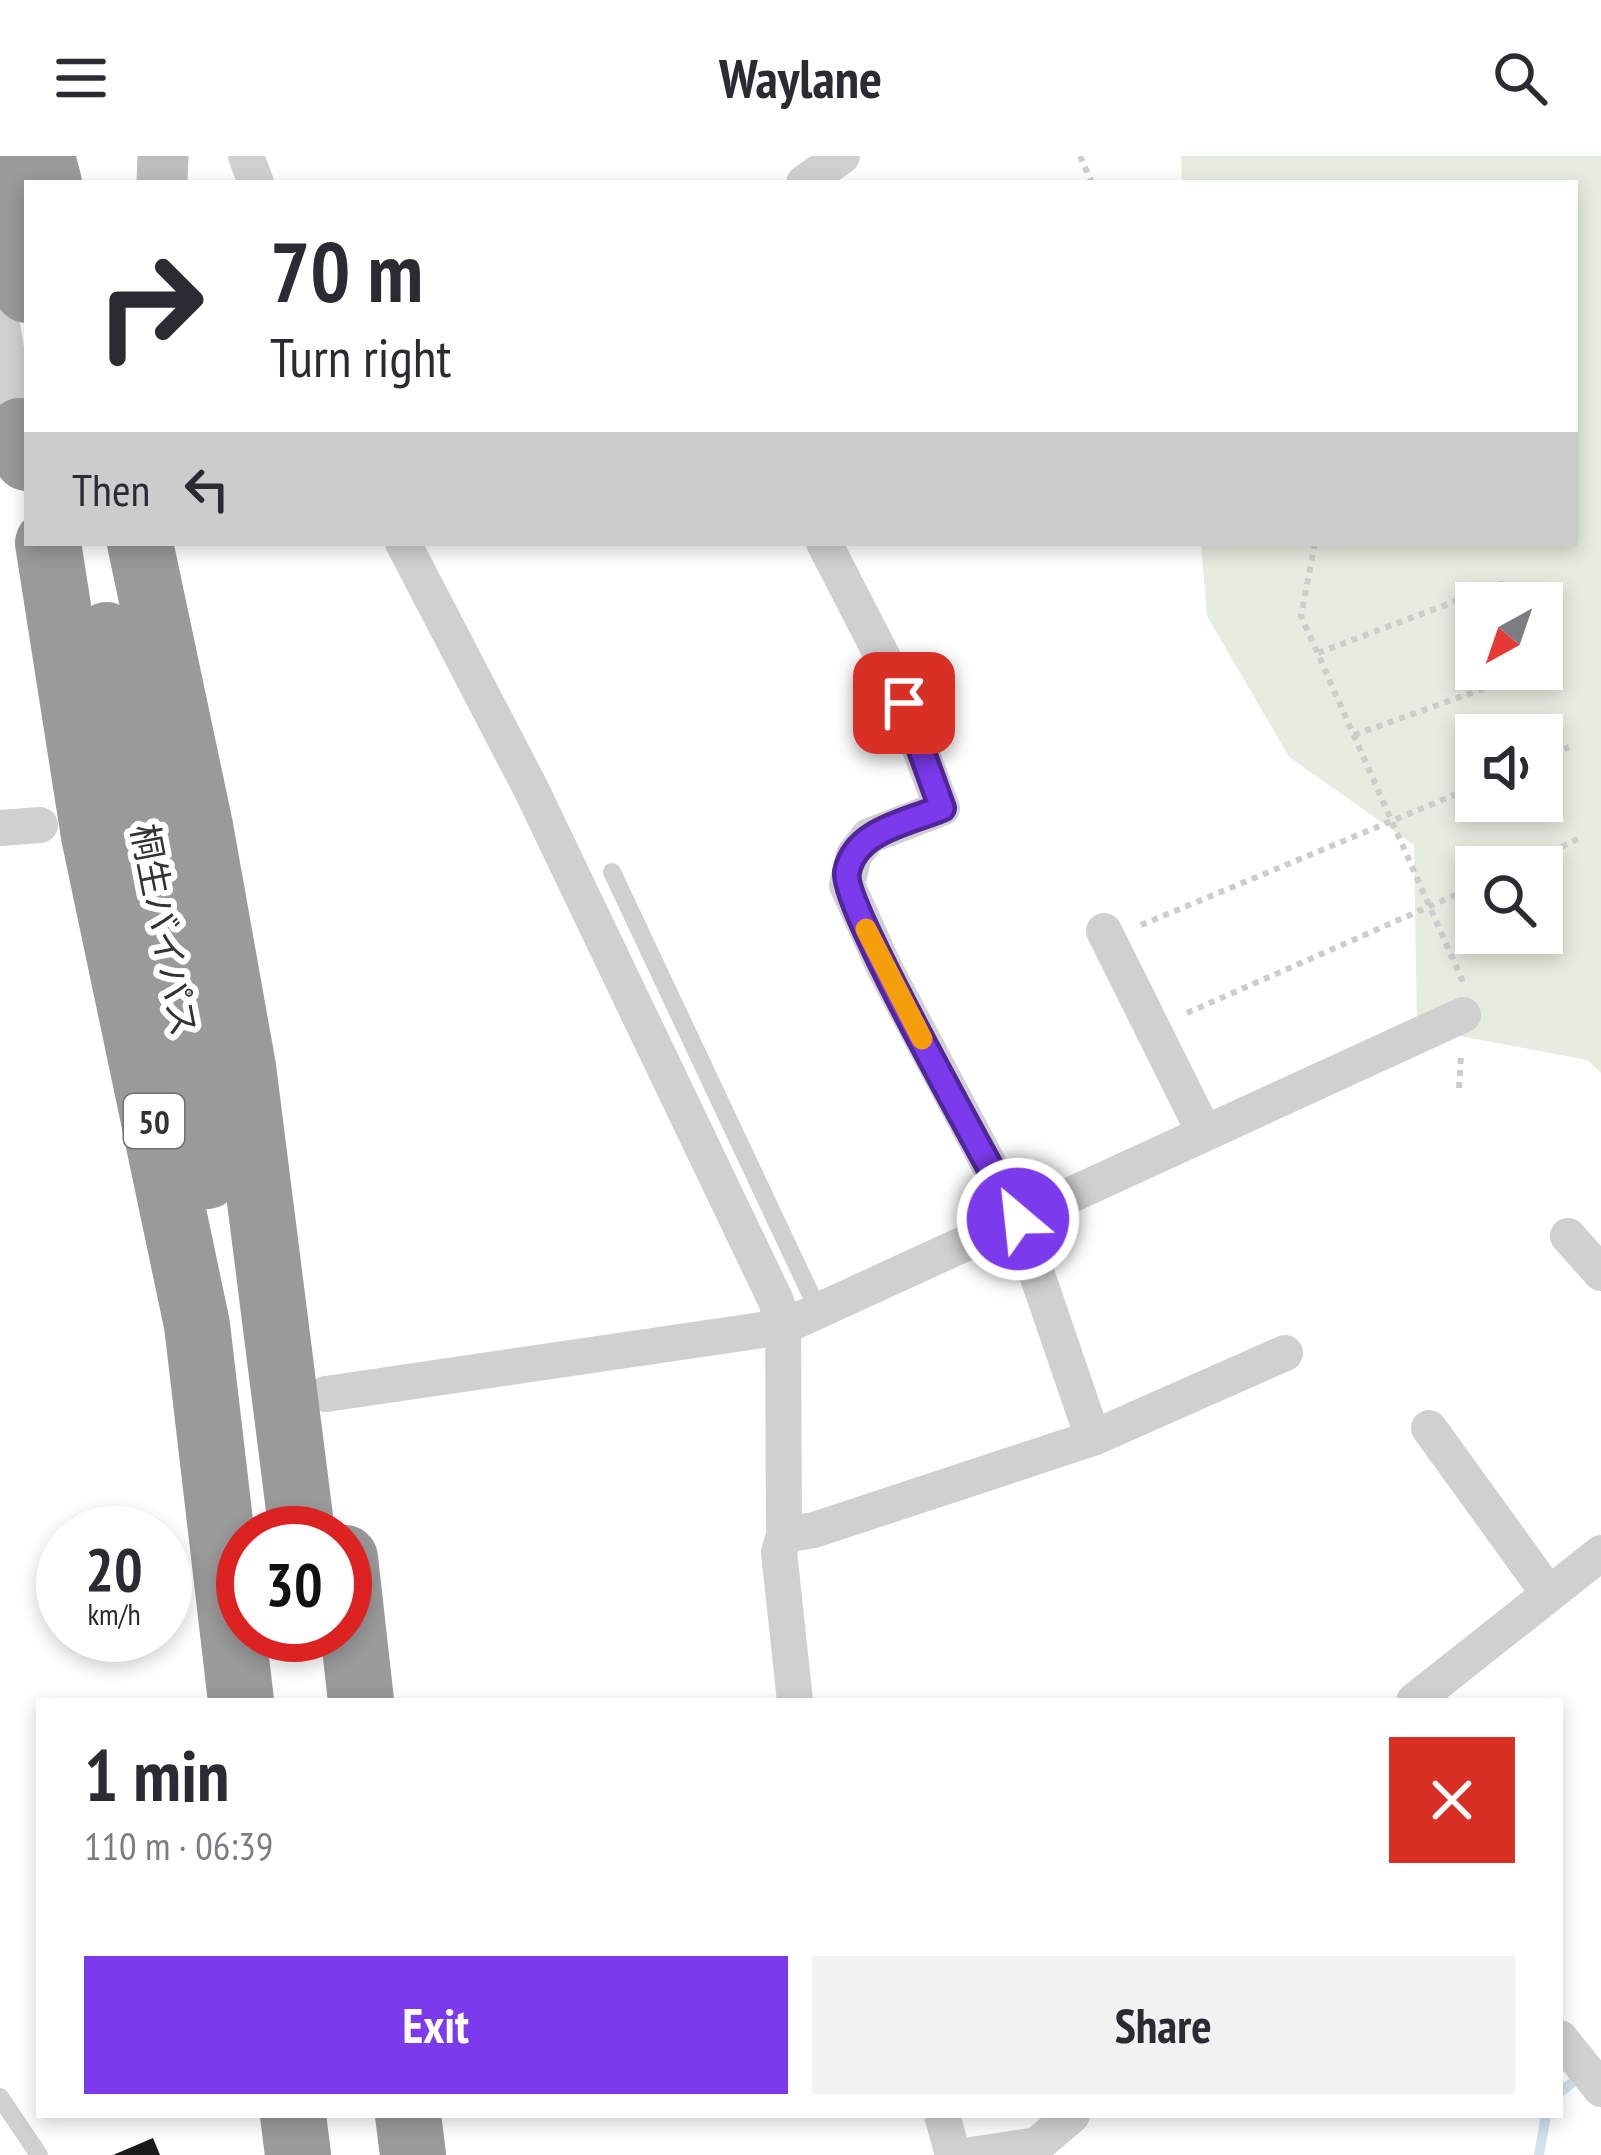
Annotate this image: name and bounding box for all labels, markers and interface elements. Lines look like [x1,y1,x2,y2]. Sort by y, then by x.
text: Waylane [719,43,882,113]
icon: menu [48,45,114,111]
icon: search [1487,45,1553,111]
text: 70 m [270,216,423,325]
icon: right [72,228,228,384]
text: Turn right [270,322,451,392]
icon: left [174,456,240,522]
text: Then [72,460,150,518]
north arrow [1455,582,1563,690]
map controls [1455,582,1563,954]
pin [853,652,955,754]
icon: arrive [871,670,937,736]
button: sound [1455,714,1563,822]
street label: 桐生バイパス [121,820,209,1040]
button: search [1455,846,1563,954]
road number: 50 [124,1094,184,1148]
position arrow [955,1156,1081,1282]
speed limit sign: 30 [216,1506,372,1662]
text: 20 [85,1530,143,1608]
text: km/h [87,1594,141,1633]
text: 1 min [84,1728,229,1821]
button: close [1389,1737,1515,1863]
text: 110 m · 06:39 [84,1820,273,1871]
button: Exit [84,1956,788,2094]
button: Share [812,1956,1515,2094]

